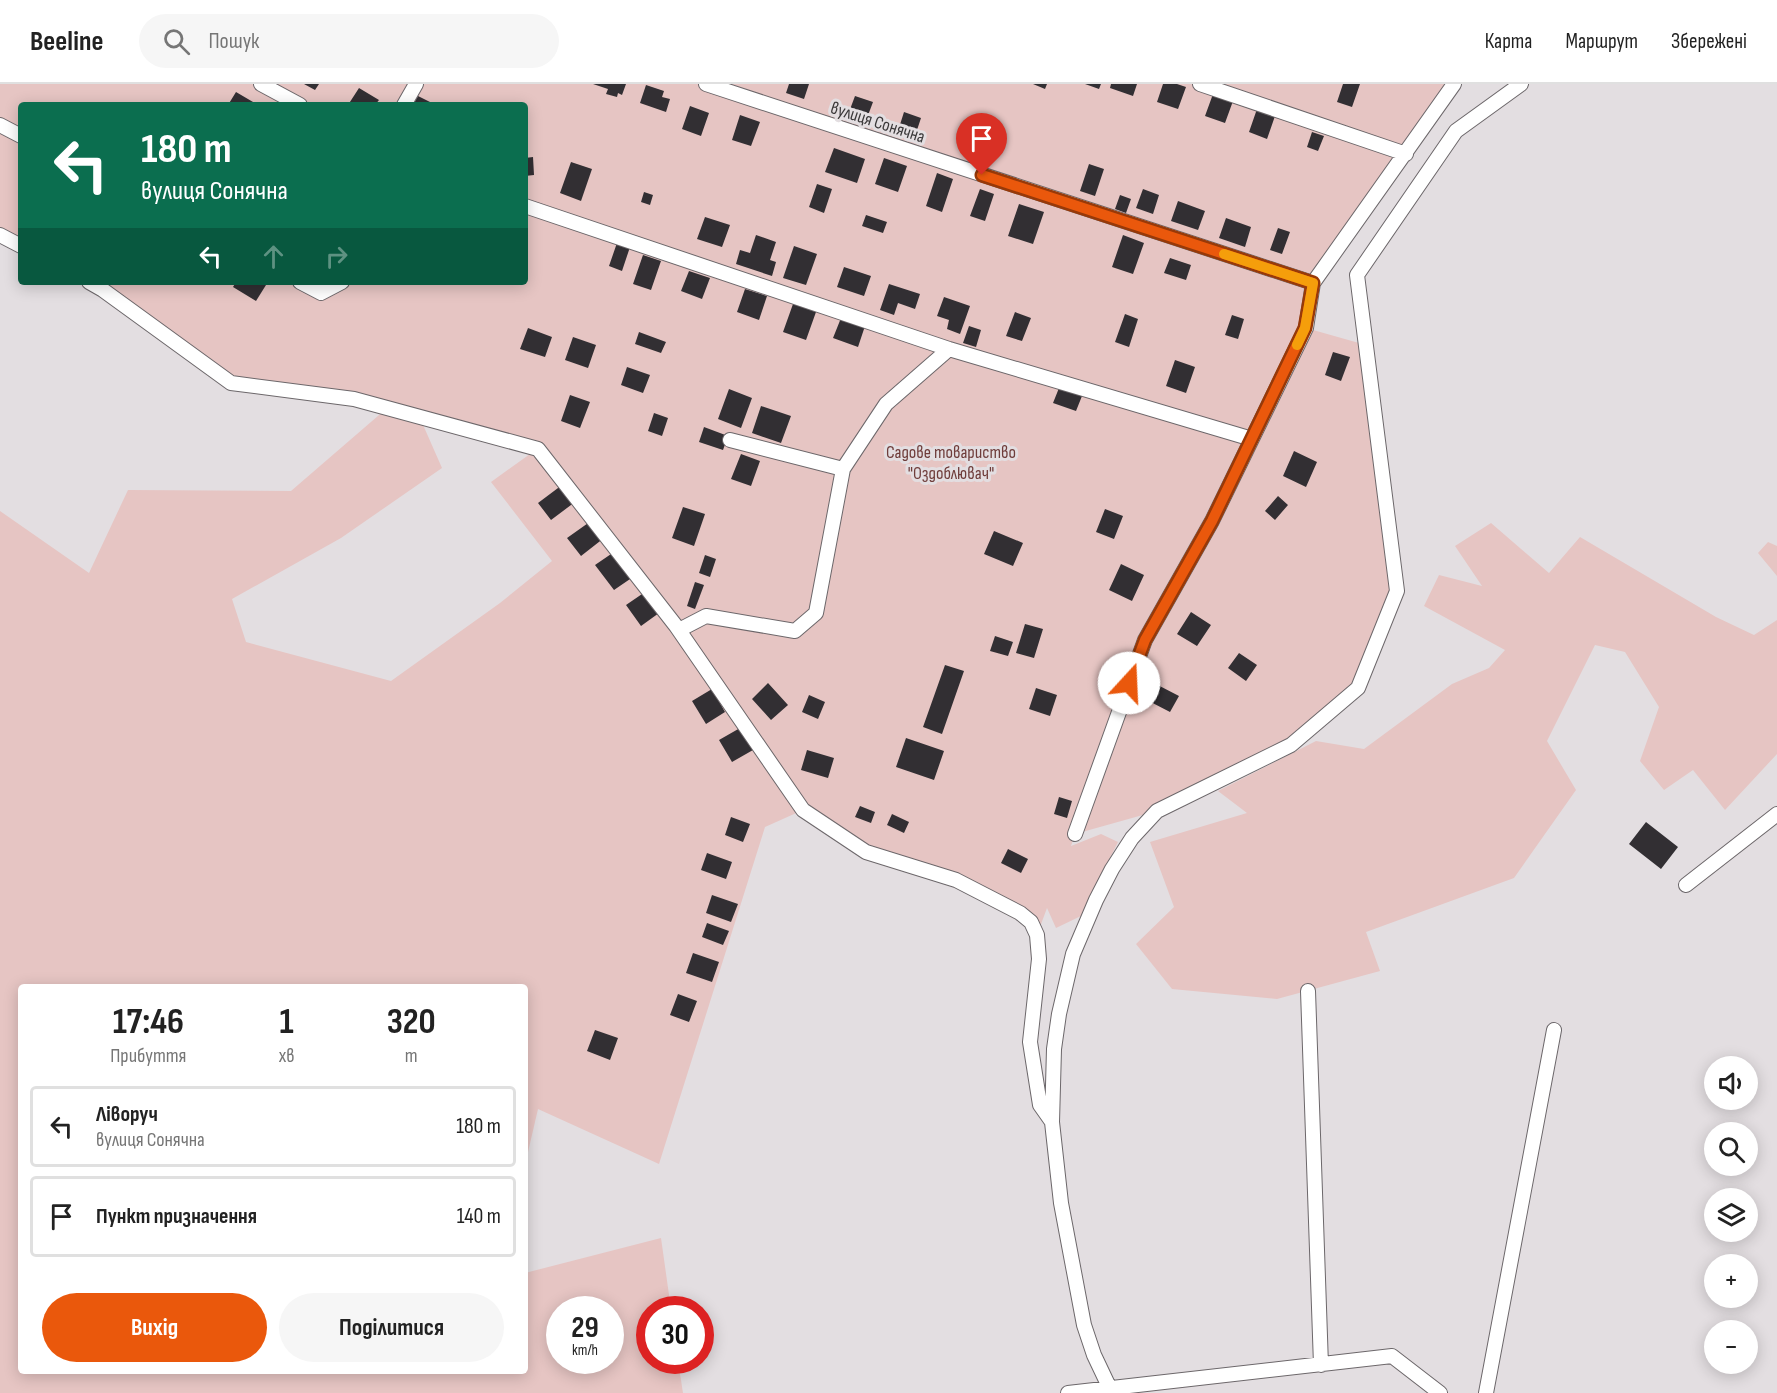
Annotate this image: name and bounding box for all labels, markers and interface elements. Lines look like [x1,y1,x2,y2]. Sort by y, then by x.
search box [139,14,559,68]
text: Beeline [30,25,103,58]
icon: search [160,25,193,58]
text: Пошук [208,28,259,55]
text: Карта [1485,29,1532,54]
text: Маршрут [1565,29,1638,54]
text: Збережені [1671,29,1747,54]
street label: вулиця Сонячна [828,97,928,148]
pin [956,113,1007,175]
icon: arrive [965,122,998,155]
text: 180 m [141,124,232,175]
icon: left [42,126,120,204]
text: вулиця Сонячна [141,175,288,207]
icon: left [194,240,227,273]
icon: ahead [257,240,290,273]
icon: right [320,240,353,273]
park label: Садове товариство "Оздоблювач" [886,442,1016,484]
position arrow [1097,651,1161,715]
text: 17:46 [113,1001,184,1044]
text: 1 [279,1001,294,1044]
text: 320 [387,1001,436,1044]
text: Прибуття [110,1044,186,1068]
text: хв [279,1044,294,1068]
text: m [405,1044,418,1068]
map controls [1704,1056,1758,1374]
button: sound [1704,1056,1758,1110]
text: Ліворуч [96,1101,158,1128]
icon: left [45,1110,78,1143]
text: 180 m [456,1113,501,1140]
button: search [1704,1122,1758,1176]
text: вулиця Сонячна [96,1128,205,1152]
button: layers [1704,1188,1758,1242]
icon: arrive [45,1200,78,1233]
text: Пункт призначення [96,1203,257,1230]
text: 140 m [457,1203,501,1230]
button: + [1704,1254,1758,1308]
button: Вихід [42,1293,267,1362]
button: Поділитися [279,1293,504,1362]
speed limit sign: 30 [636,1296,714,1374]
text: 29 [571,1310,599,1346]
button: − [1704,1320,1758,1374]
text: km/h [572,1341,598,1360]

